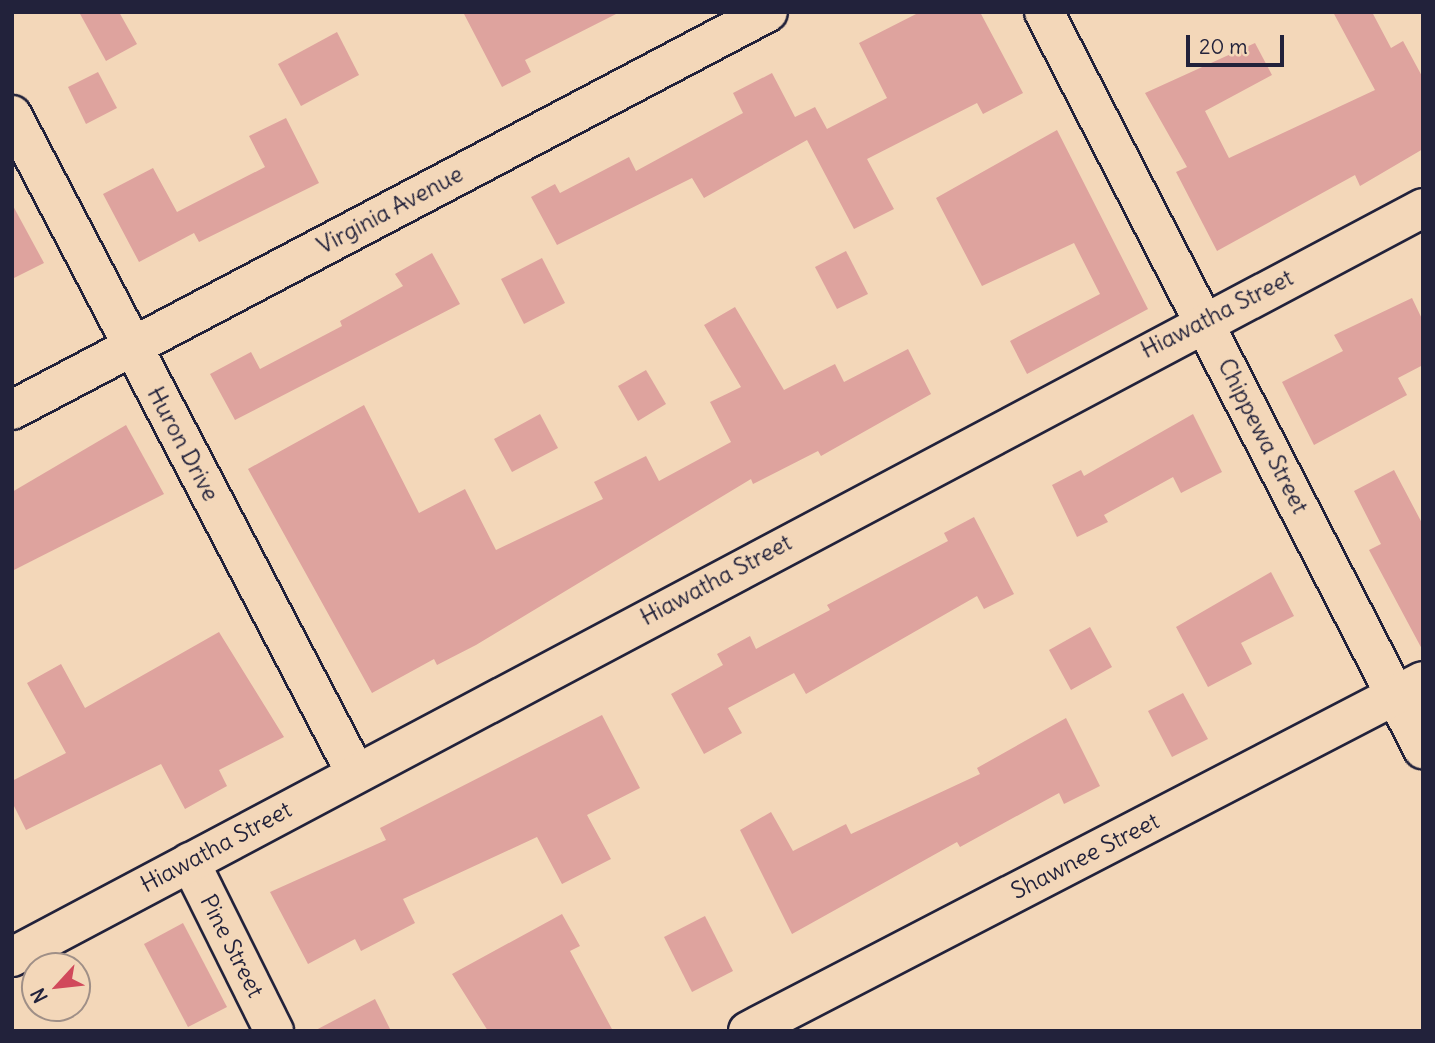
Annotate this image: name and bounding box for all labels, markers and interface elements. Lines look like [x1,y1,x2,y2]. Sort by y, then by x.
scale bar [1190,21,1288,65]
text: 20 m [1199,33,1248,60]
street label: Virginia Avenue [313,160,467,260]
street label: Hiawatha Street [1136,264,1298,364]
street label: Chippewa Street [1212,354,1314,518]
street label: Huron Drive [141,382,225,506]
street label: Hiawatha Street [636,529,796,631]
street label: Hiawatha Street [136,796,296,898]
street label: Shawnee Street [1006,807,1164,905]
street label: Pine Street [194,890,270,1002]
north arrow [21,952,91,1022]
text: N [25,984,53,1007]

